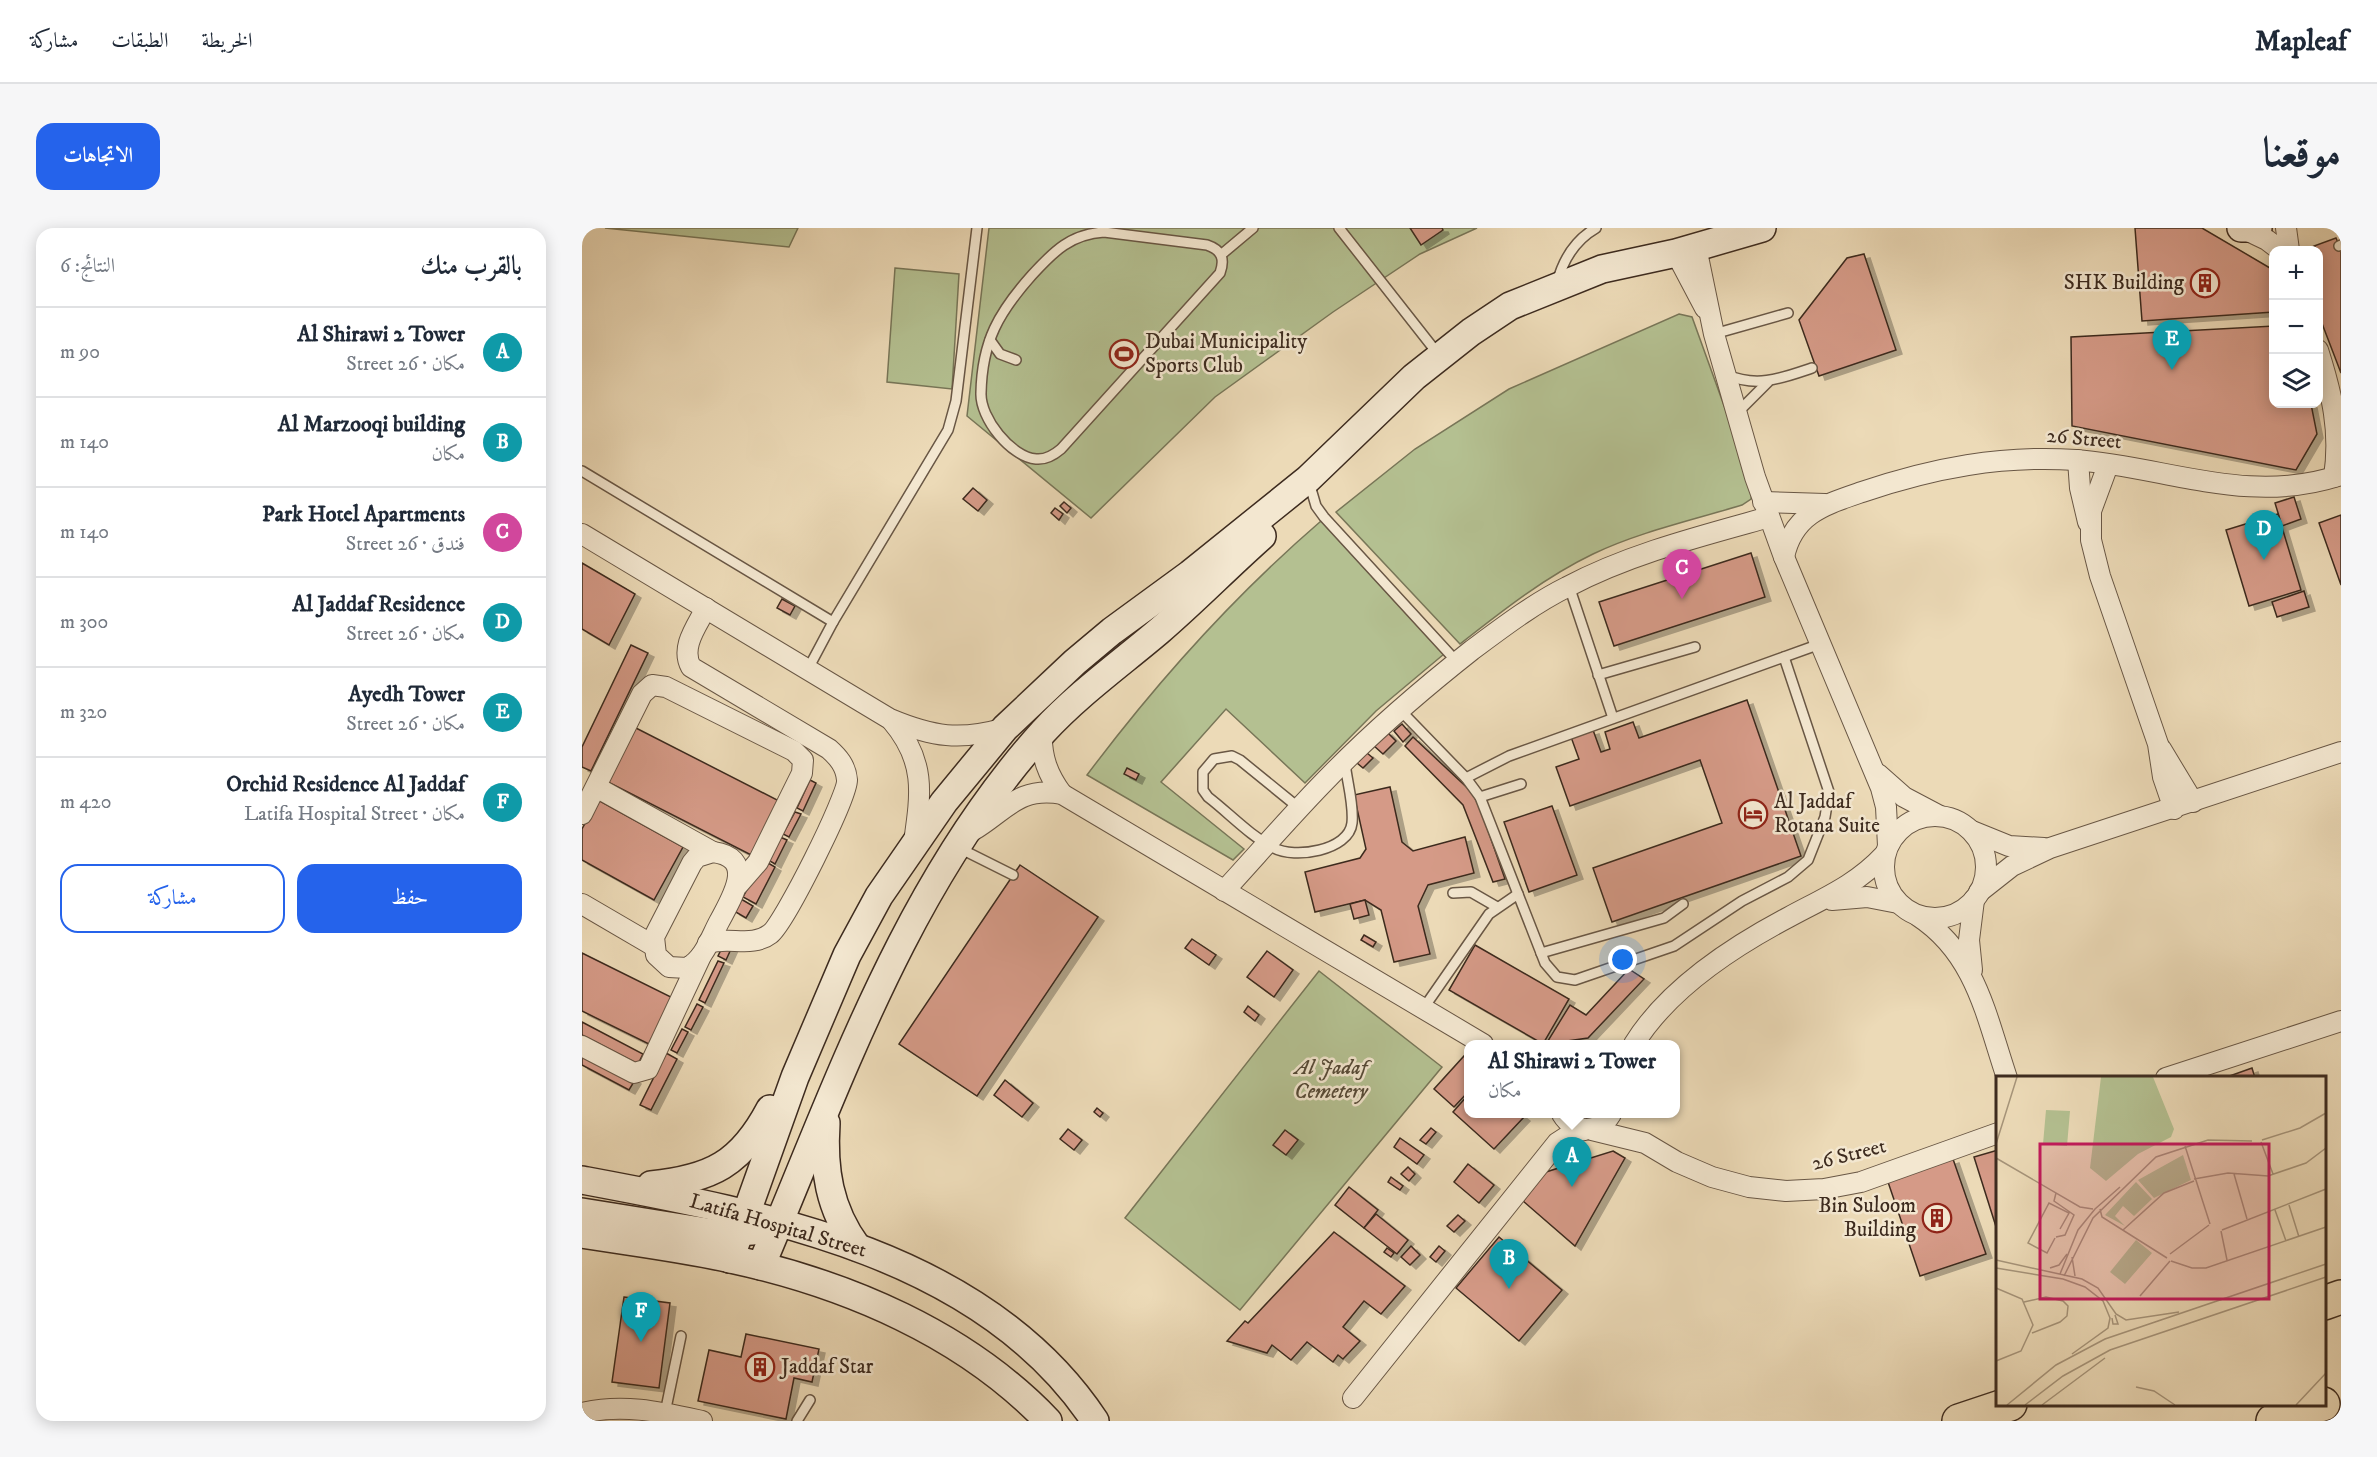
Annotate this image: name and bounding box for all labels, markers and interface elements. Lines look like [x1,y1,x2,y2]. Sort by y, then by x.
text: Mapleaf [2255,24,2347,59]
text: مشاركة [30,28,78,54]
text: الطبقات [111,28,168,54]
text: الخريطة [201,28,253,54]
button: الاتجاهات [36,123,160,190]
text: موقعنا [2263,128,2341,180]
map controls [2269,246,2323,408]
button: + [2269,246,2323,300]
text: بالقرب منك [420,250,522,283]
text: النتائج: 6 [60,254,115,279]
building icon: SHK Building [2189,267,2221,299]
place label: SHK Building [2064,270,2185,296]
button: − [2269,300,2323,354]
pin: E [2152,320,2192,370]
text: Al Shirawi 2 Tower [297,321,465,348]
place label: Dubai Municipality Sports Club [1145,329,1308,379]
sports icon: Dubai Municipality Sports Club [1108,338,1140,370]
text: 90 m [60,340,100,365]
text: A [496,340,509,365]
text: مكان · 26 Street [346,352,465,377]
button: layers [2269,354,2323,408]
text: Al Marzooqi building [278,411,465,438]
street label: 26 Street [2045,423,2123,455]
text: 140 m [60,430,109,455]
text: B [496,430,509,455]
text: مكان [431,442,465,467]
text: Park Hotel Apartments [262,501,465,528]
pin: D [2244,510,2284,560]
text: 140 m [60,520,109,545]
text: C [496,520,509,545]
text: فندق · 26 Street [346,532,465,557]
pin: C [1662,550,1702,599]
text: Al Jaddaf Residence [292,591,465,618]
text: 300 m [60,610,108,635]
text: D [495,610,510,635]
text: مكان · 26 Street [346,622,465,647]
text: Ayedh Tower [348,681,465,708]
text: 320 m [60,700,107,725]
text: E [495,700,510,725]
text: مكان · 26 Street [346,712,465,737]
text: Orchid Residence Al Jaddaf [226,771,465,798]
place label: Al Jaddaf Rotana Suite [1774,789,1880,839]
text: 420 m [60,790,111,815]
text: F [496,790,509,815]
hotel icon: Al Jaddaf Rotana Suite [1737,798,1769,830]
text: مكان · Latifa Hospital Street [244,802,465,827]
button: مشاركة [60,864,285,933]
button: حفظ [297,864,522,933]
your location [1608,945,1637,974]
popup [1464,1040,1680,1118]
text: Al Shirawi 2 Tower [1488,1048,1656,1075]
park label: Al Jadaf Cemetery [1293,1055,1372,1105]
inset map [1996,1076,2326,1406]
text: مكان [1488,1079,1522,1104]
street label: 26 Street [1809,1133,1889,1177]
pin: A [1552,1138,1592,1187]
street label: Latifa Hospital Street [687,1188,870,1264]
place label: Bin Suloom Building [1818,1193,1917,1243]
building icon: Bin Suloom Building [1921,1202,1953,1234]
pin: B [1490,1240,1528,1289]
pin: F [622,1292,660,1342]
building icon: Jaddaf Star [744,1351,776,1383]
place label: Jaddaf Star [779,1354,874,1380]

